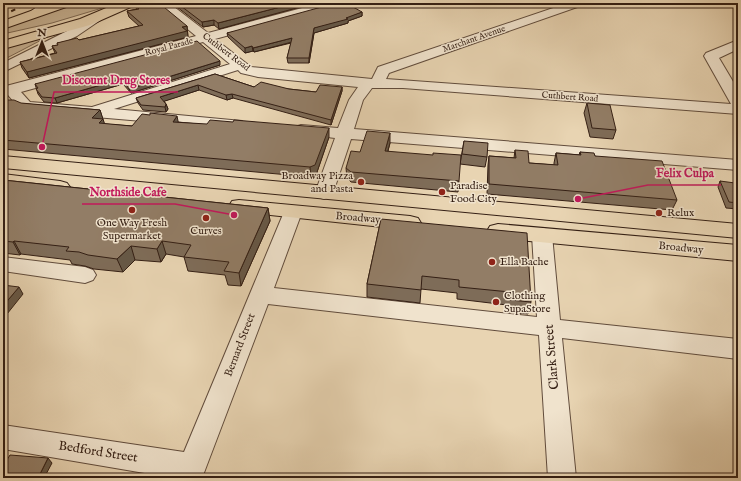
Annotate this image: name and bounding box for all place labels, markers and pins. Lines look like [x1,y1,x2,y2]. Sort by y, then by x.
callout: Discount Drug Stores [54,68,178,92]
callout: Felix Culpa [648,161,721,185]
place label: Broadway Pizza and Pasta [281,169,353,196]
marker: Broadway Pizza and Pasta [356,177,366,187]
place label: Paradise Food City [450,179,498,206]
callout: Northside Cafe [82,180,175,204]
marker: Paradise Food City [437,187,447,197]
marker: One Way Fresh Supermarket [127,205,137,215]
place label: Relux [667,206,695,220]
marker: Relux [654,208,664,218]
marker: Curves [201,213,211,223]
place label: One Way Fresh Supermarket [97,216,167,243]
place label: Curves [190,224,222,238]
place label: Ella Bache [500,255,548,269]
marker: Ella Bache [487,257,497,267]
place label: Clothing SupaStore [504,289,550,316]
marker: Clothing SupaStore [491,297,501,307]

